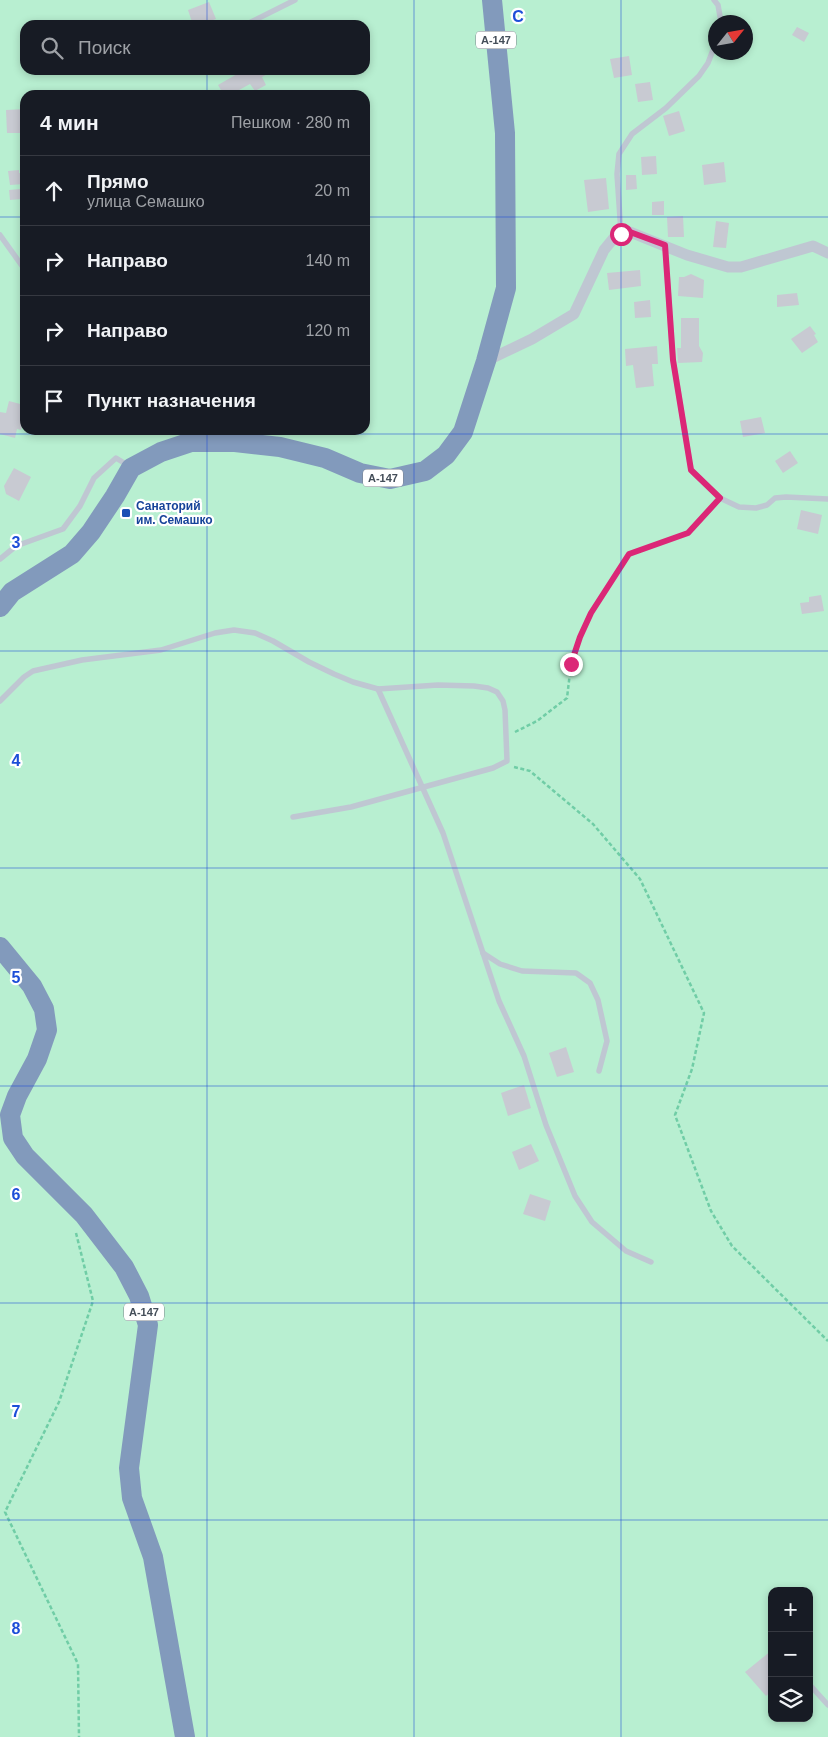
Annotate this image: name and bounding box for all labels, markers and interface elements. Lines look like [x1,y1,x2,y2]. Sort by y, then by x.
text: C [512,8,524,25]
north arrow [708,15,753,60]
search box [20,20,370,75]
road number: А-147 [476,32,516,48]
icon: search [38,34,66,62]
text: Поиск [78,37,131,58]
text: 4 мин [40,111,99,134]
text: Пешком · 280 m [231,114,350,131]
text: Прямо [87,171,149,192]
icon: ahead [40,177,68,205]
text: 20 m [314,182,350,199]
text: улица Семашко [87,193,205,210]
route start [610,223,633,246]
icon: right [40,247,68,275]
text: Направо [87,250,168,271]
text: 140 m [306,252,350,269]
icon: right [40,317,68,345]
text: Направо [87,320,168,341]
text: 120 m [306,322,350,339]
icon: arrive [40,387,68,415]
text: Пункт назначения [87,390,256,411]
road number: А-147 [363,469,403,486]
place label: Санаторий им. Семашко [136,499,213,527]
marker: Санаторий им. Семашко [120,507,132,519]
text: 3 [12,534,21,551]
route end [560,653,583,676]
text: 4 [12,752,21,769]
text: 5 [12,969,21,986]
text: 6 [12,1186,21,1203]
road number: А-147 [124,1304,164,1320]
text: 7 [12,1403,21,1420]
map controls [768,1587,813,1722]
button: + [768,1587,813,1632]
text: 8 [12,1620,21,1637]
button: − [768,1632,813,1677]
button: layers [768,1677,813,1722]

